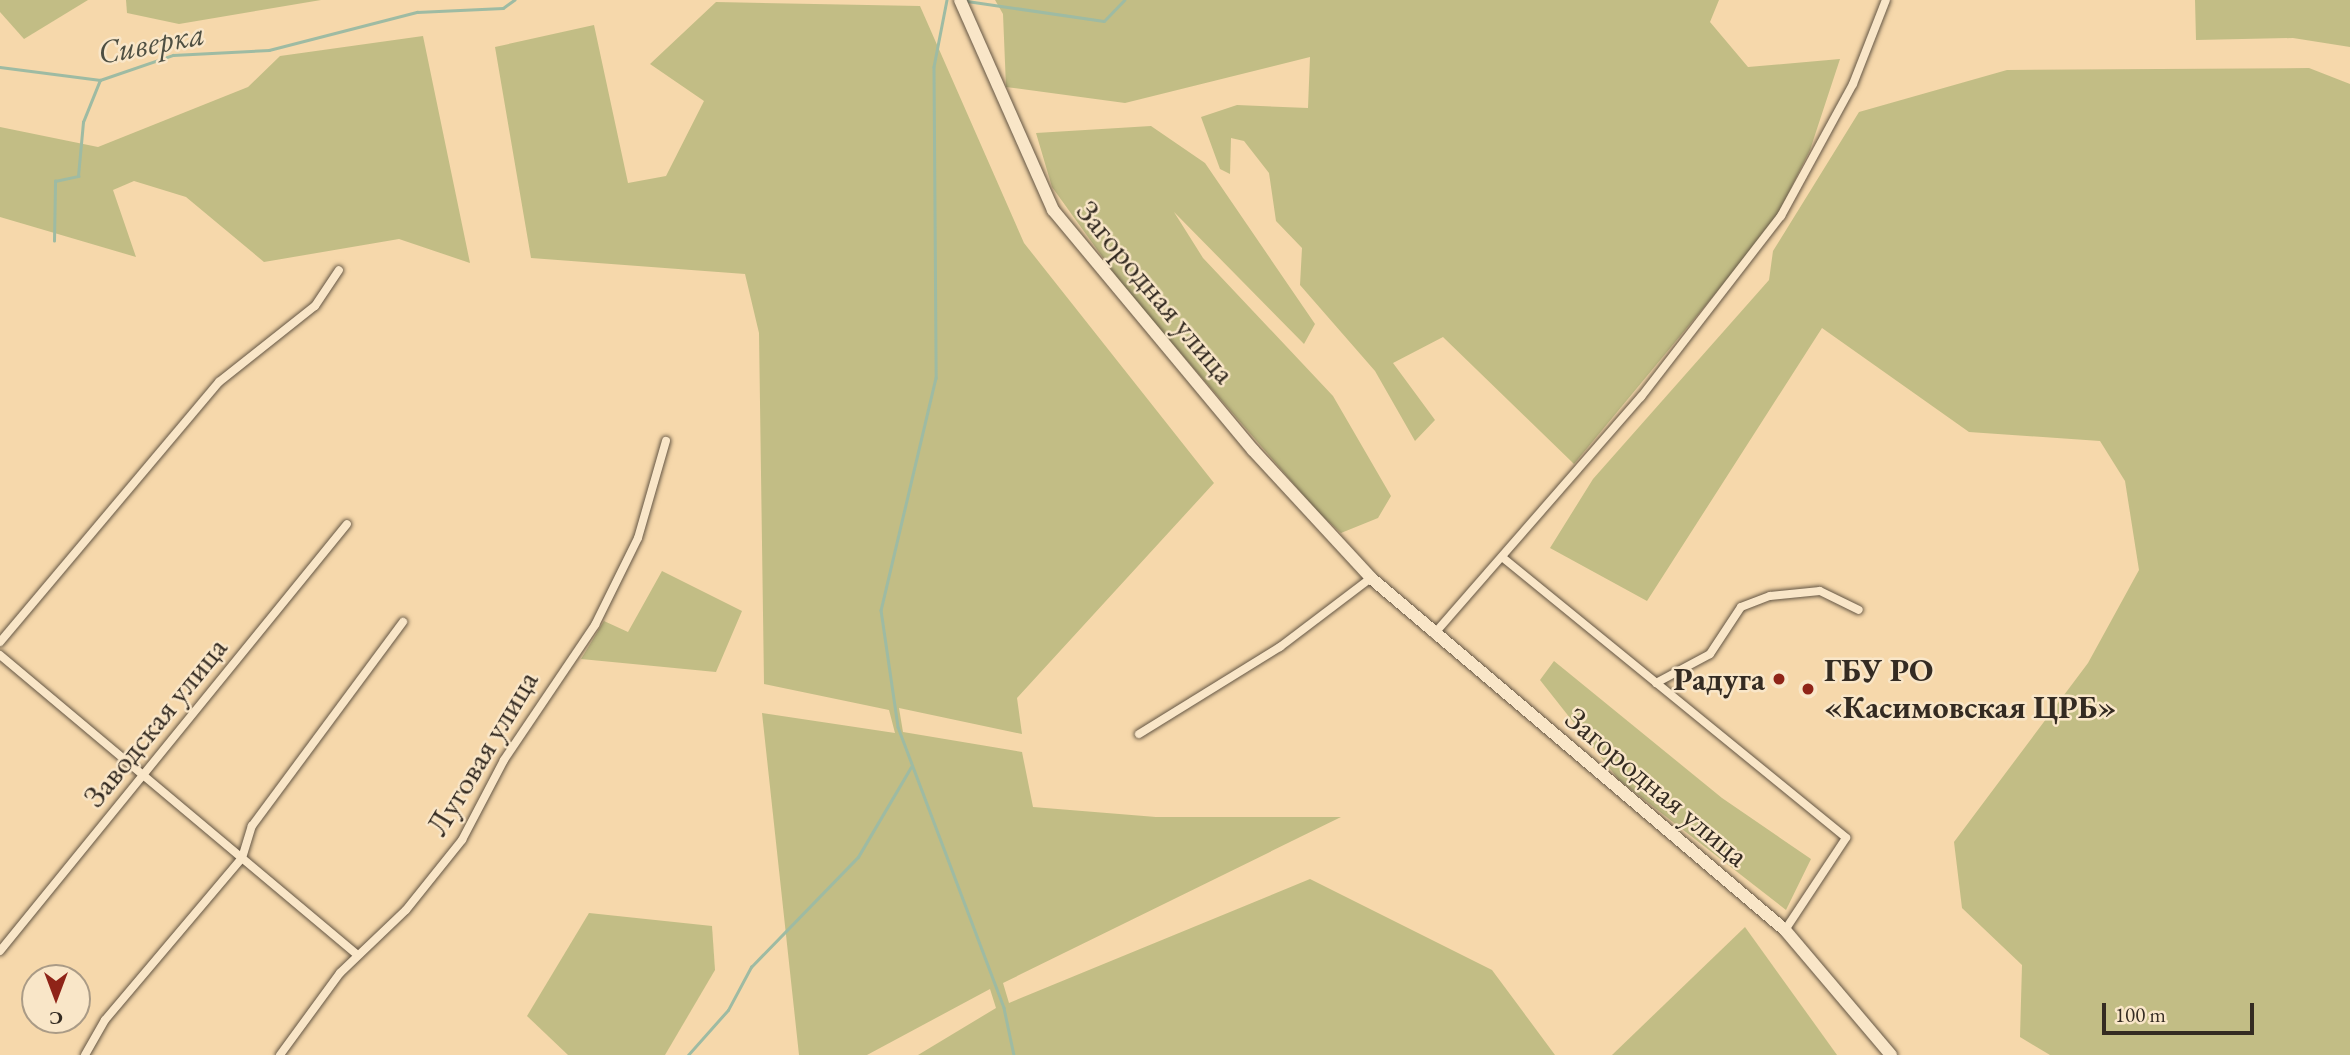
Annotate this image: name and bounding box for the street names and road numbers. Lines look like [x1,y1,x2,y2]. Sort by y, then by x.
street label: Загородная улица [1068,193,1244,391]
street label: Заводская улица [75,629,235,815]
street label: Луговая улица [418,664,546,842]
street label: Загородная улица [1558,699,1756,875]

